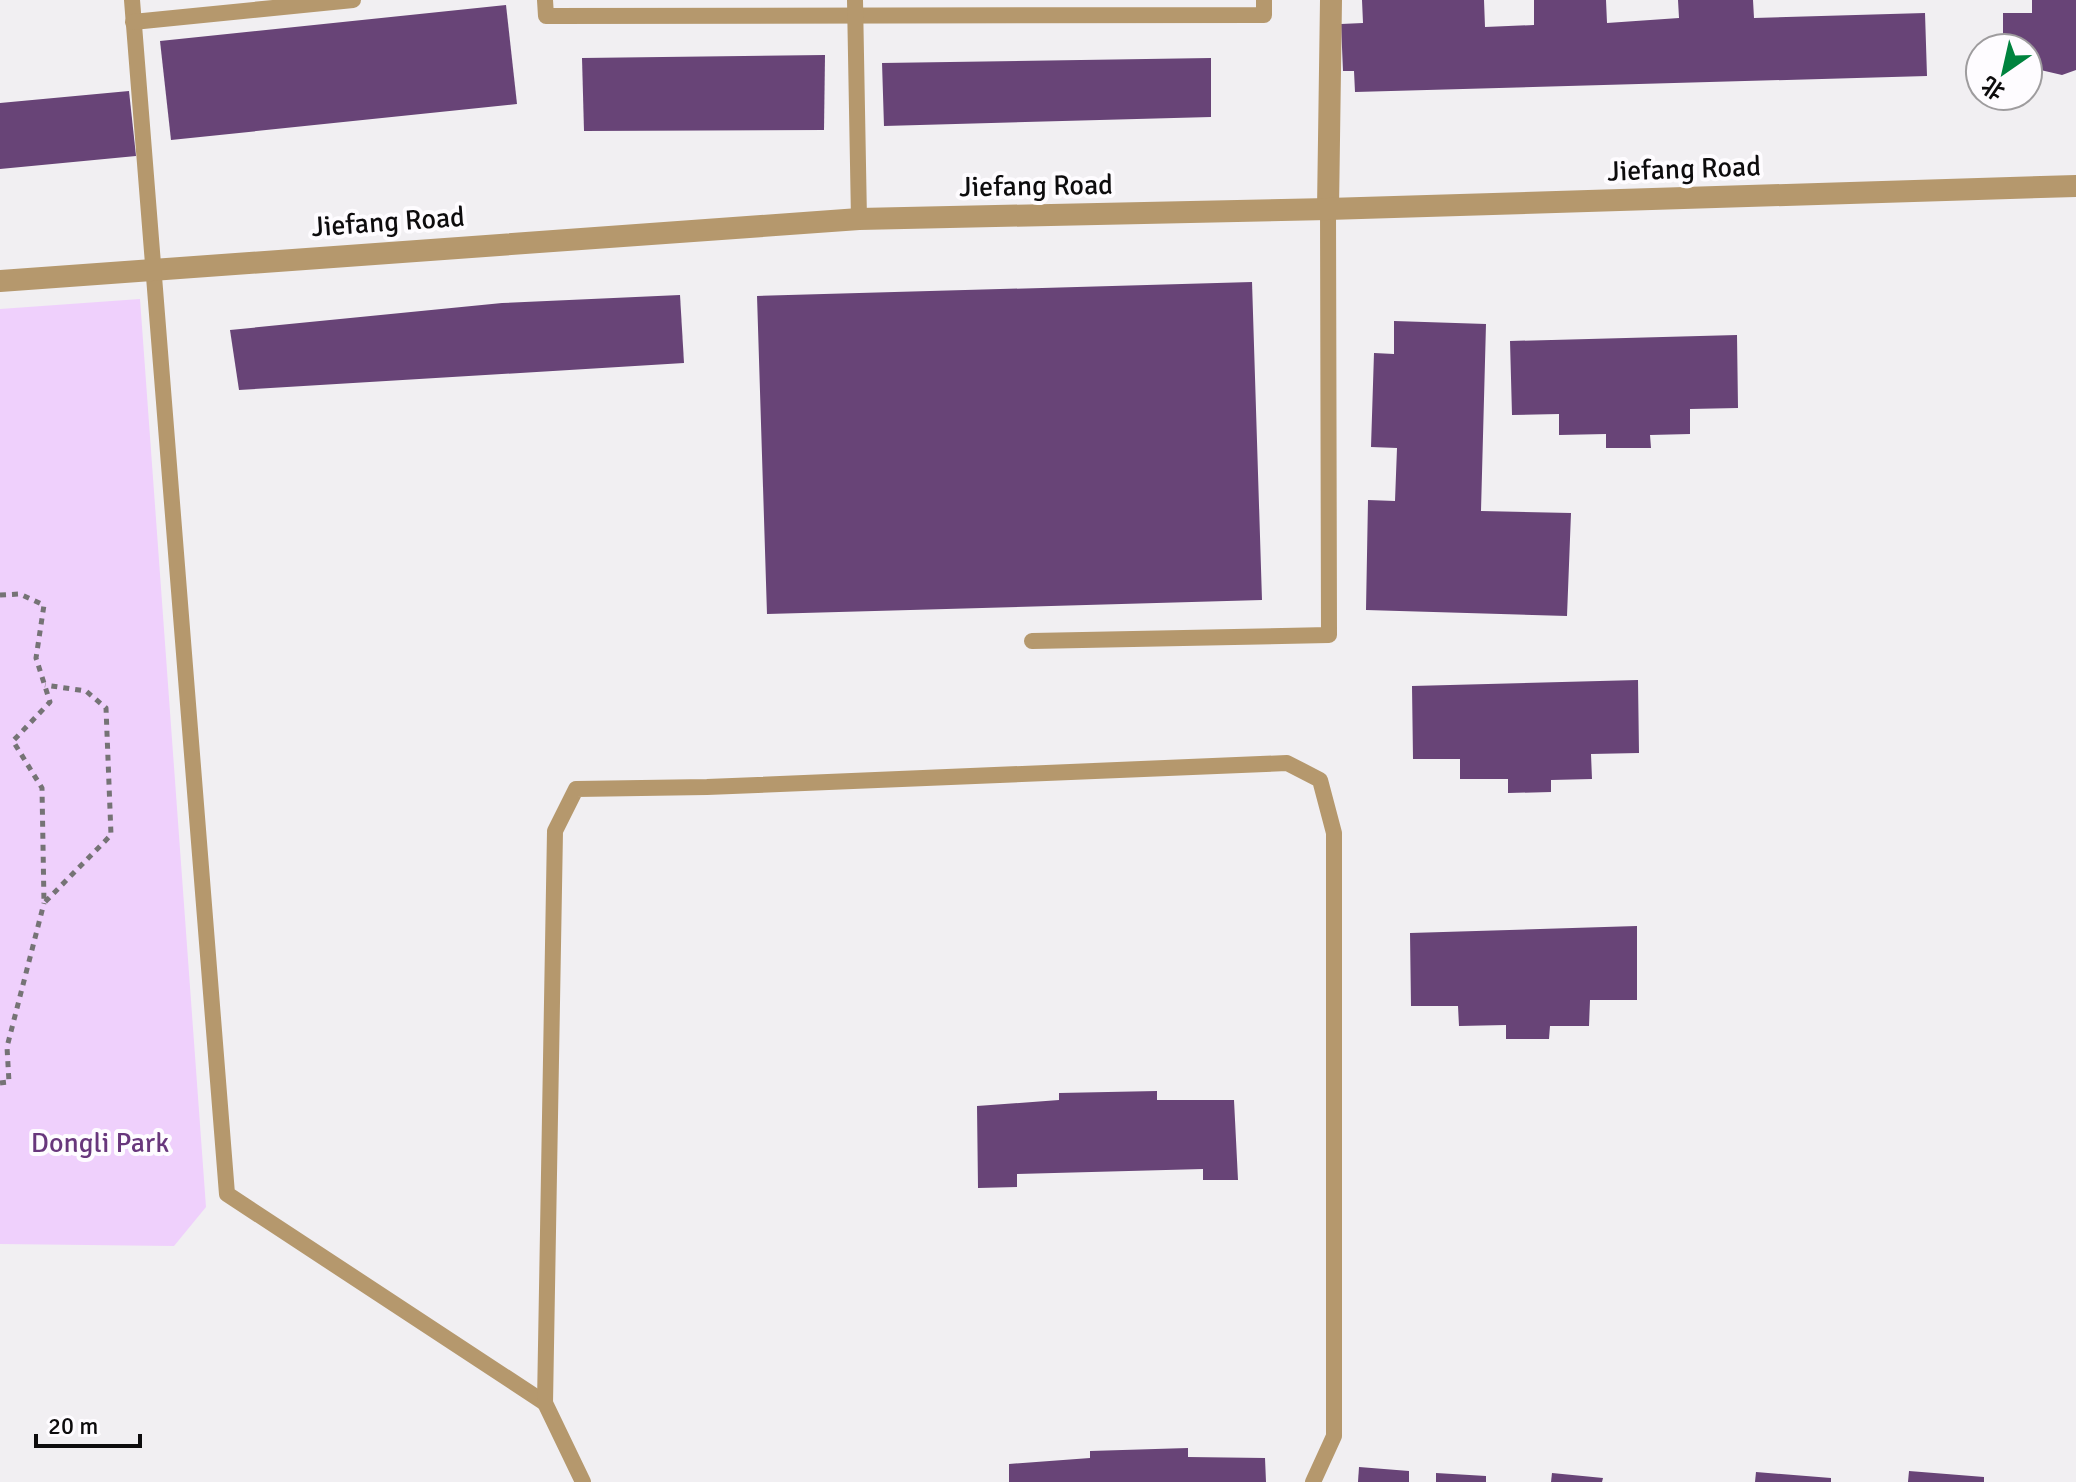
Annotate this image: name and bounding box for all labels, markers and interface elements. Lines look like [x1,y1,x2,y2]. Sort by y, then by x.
north arrow [1964,32,2044,112]
text: 北 [1976,71,2010,106]
street label: Jiefang Road [1607,149,1761,189]
street label: Jiefang Road [959,168,1113,204]
street label: Jiefang Road [310,200,466,244]
park label: Dongli Park [31,1126,169,1160]
scale bar [36,1398,140,1448]
text: 20 m [48,1411,98,1441]

